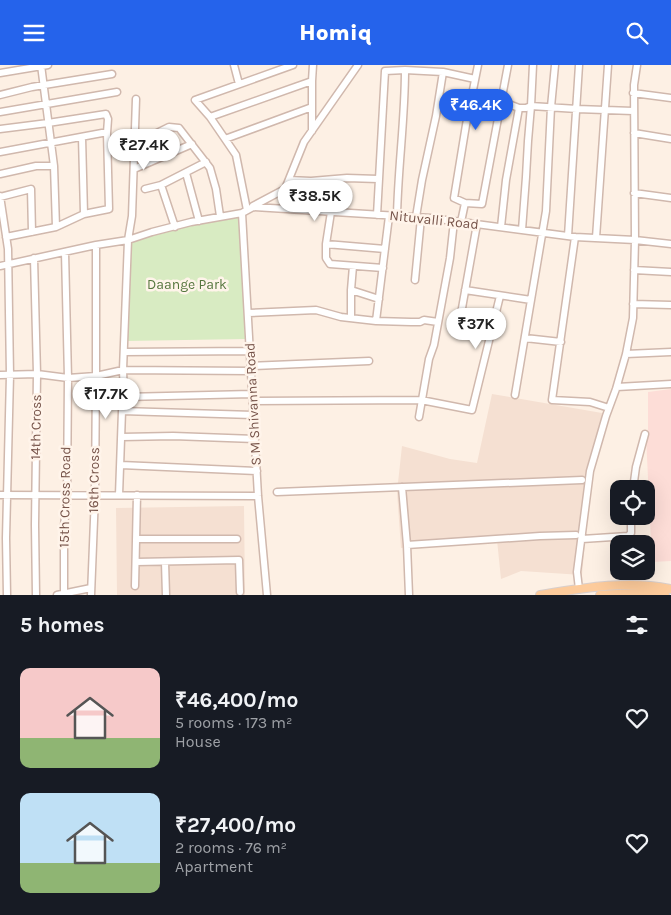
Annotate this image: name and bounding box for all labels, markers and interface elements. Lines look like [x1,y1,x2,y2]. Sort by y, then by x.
icon: menu [20,19,48,47]
icon: search [623,19,651,47]
text: Homiq [299,20,372,46]
pin: ₹46.4K [435,88,517,131]
text: ₹46.4K [450,95,502,114]
pin: ₹27.4K [103,129,185,171]
text: ₹27.4K [119,135,169,154]
pin: ₹38.5K [274,179,356,222]
text: ₹38.5K [289,186,341,205]
street label: Nituvalli Road [388,207,480,233]
park label: Daange Park [147,276,227,293]
pin: ₹37K [446,307,506,350]
text: ₹37K [457,314,495,333]
street label: S M Shivanna Road [241,342,265,466]
pin: ₹17.7K [65,377,147,420]
text: ₹17.7K [84,384,128,403]
street label: 14th Cross [27,394,45,460]
street label: 15th Cross Road [56,446,74,548]
street label: 16th Cross [85,447,103,513]
map controls [610,480,655,580]
button: locate [610,480,655,525]
button: layers [610,535,655,580]
icon: filters [623,611,651,639]
text: 5 homes [20,613,105,637]
icon: home [60,688,120,748]
text: ₹46,400/mo [175,688,298,712]
icon: heart [623,704,651,732]
text: 5 rooms · 173 m² [175,713,292,732]
text: House [175,732,221,751]
icon: home [60,813,120,873]
text: ₹27,400/mo [175,813,296,837]
icon: heart [623,829,651,857]
text: 2 rooms · 76 m² [175,838,287,857]
text: Apartment [175,857,253,876]

